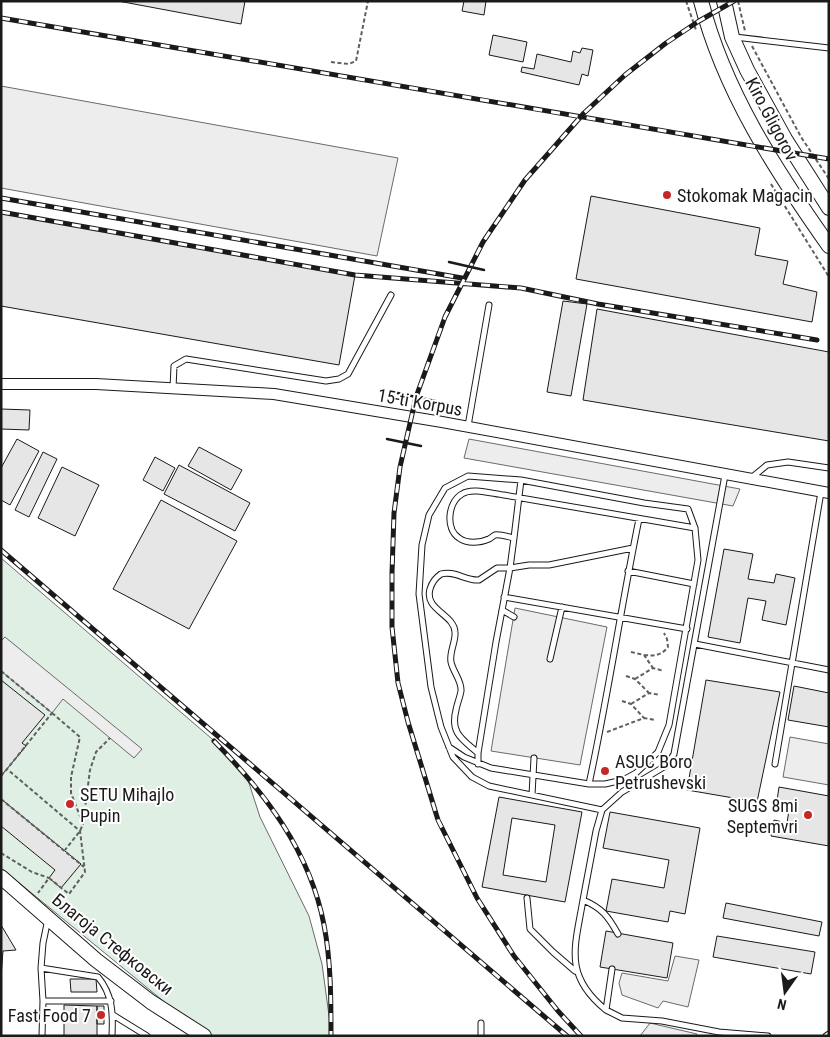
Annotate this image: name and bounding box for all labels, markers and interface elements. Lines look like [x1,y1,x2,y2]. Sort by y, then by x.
street label: Kiro Gligorov [741,74,803,164]
place label: Stokomak Magacin [677,185,813,206]
marker: Stokomak Magacin [661,189,673,201]
street label: 15-ti Korpus [376,384,464,420]
place label: ASUC Boro Petrushevski [615,751,706,793]
marker: ASUC Boro Petrushevski [599,765,611,777]
place label: SETU Mihajlo Pupin [80,784,174,826]
place label: SUGS 8mi Septemvri [727,795,798,837]
marker: SETU Mihajlo Pupin [64,798,76,810]
marker: SUGS 8mi Septemvri [802,809,814,821]
street label: Благоја Стефковски [48,889,178,999]
north arrow [760,967,810,1017]
text: N [776,996,788,1013]
place label: Fast Food 7 [8,1005,91,1026]
marker: Fast Food 7 [95,1009,107,1021]

